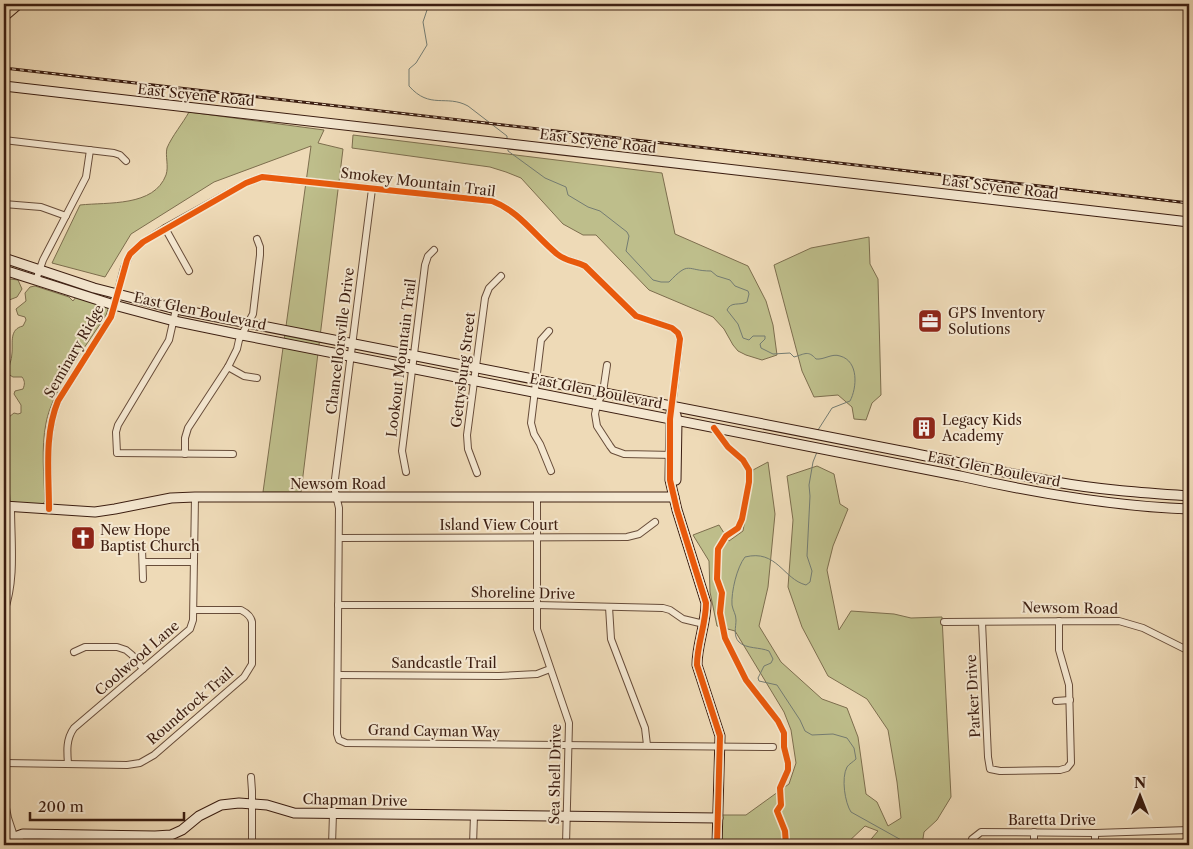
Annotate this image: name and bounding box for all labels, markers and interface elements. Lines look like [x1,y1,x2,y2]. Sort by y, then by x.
street label: East Scyene Road [137,80,256,110]
street label: East Scyene Road [539,125,658,157]
street label: Smokey Mountain Trail [340,164,496,200]
street label: East Scyene Road [941,171,1060,203]
street label: Chancellorsville Drive [322,266,358,415]
street label: Lookout Mountain Trail [382,278,420,438]
street label: East Glen Boulevard [132,288,268,334]
street label: Seminary Ridge [40,301,108,401]
place label: GPS Inventory Solutions [948,304,1046,338]
office icon: GPS Inventory Solutions [917,308,943,334]
street label: Gettysburg Street [447,311,479,429]
street label: East Glen Boulevard [528,369,664,413]
place label: Legacy Kids Academy [941,411,1022,445]
building icon: Legacy Kids Academy [911,415,937,441]
street label: East Glen Boulevard [926,447,1062,491]
street label: Newsom Road [290,475,387,493]
street label: Island View Court [440,516,559,534]
place label: New Hope Baptist Church [100,521,200,555]
church icon: New Hope Baptist Church [70,525,96,551]
street label: Shoreline Drive [471,583,576,603]
street label: Newsom Road [1022,598,1119,618]
street label: Coolwood Lane [91,616,183,699]
street label: Sandcastle Trail [391,654,497,672]
street label: Parker Drive [962,654,984,738]
street label: Roundrock Trail [143,664,237,748]
street label: Grand Cayman Way [368,721,501,741]
street label: Sea Shell Drive [545,723,565,824]
north arrow [1116,772,1166,822]
text: N [1134,774,1146,792]
scale bar [30,789,184,821]
street label: Chapman Drive [302,790,408,810]
text: 200 m [38,797,84,816]
street label: Baretta Drive [1008,811,1096,829]

